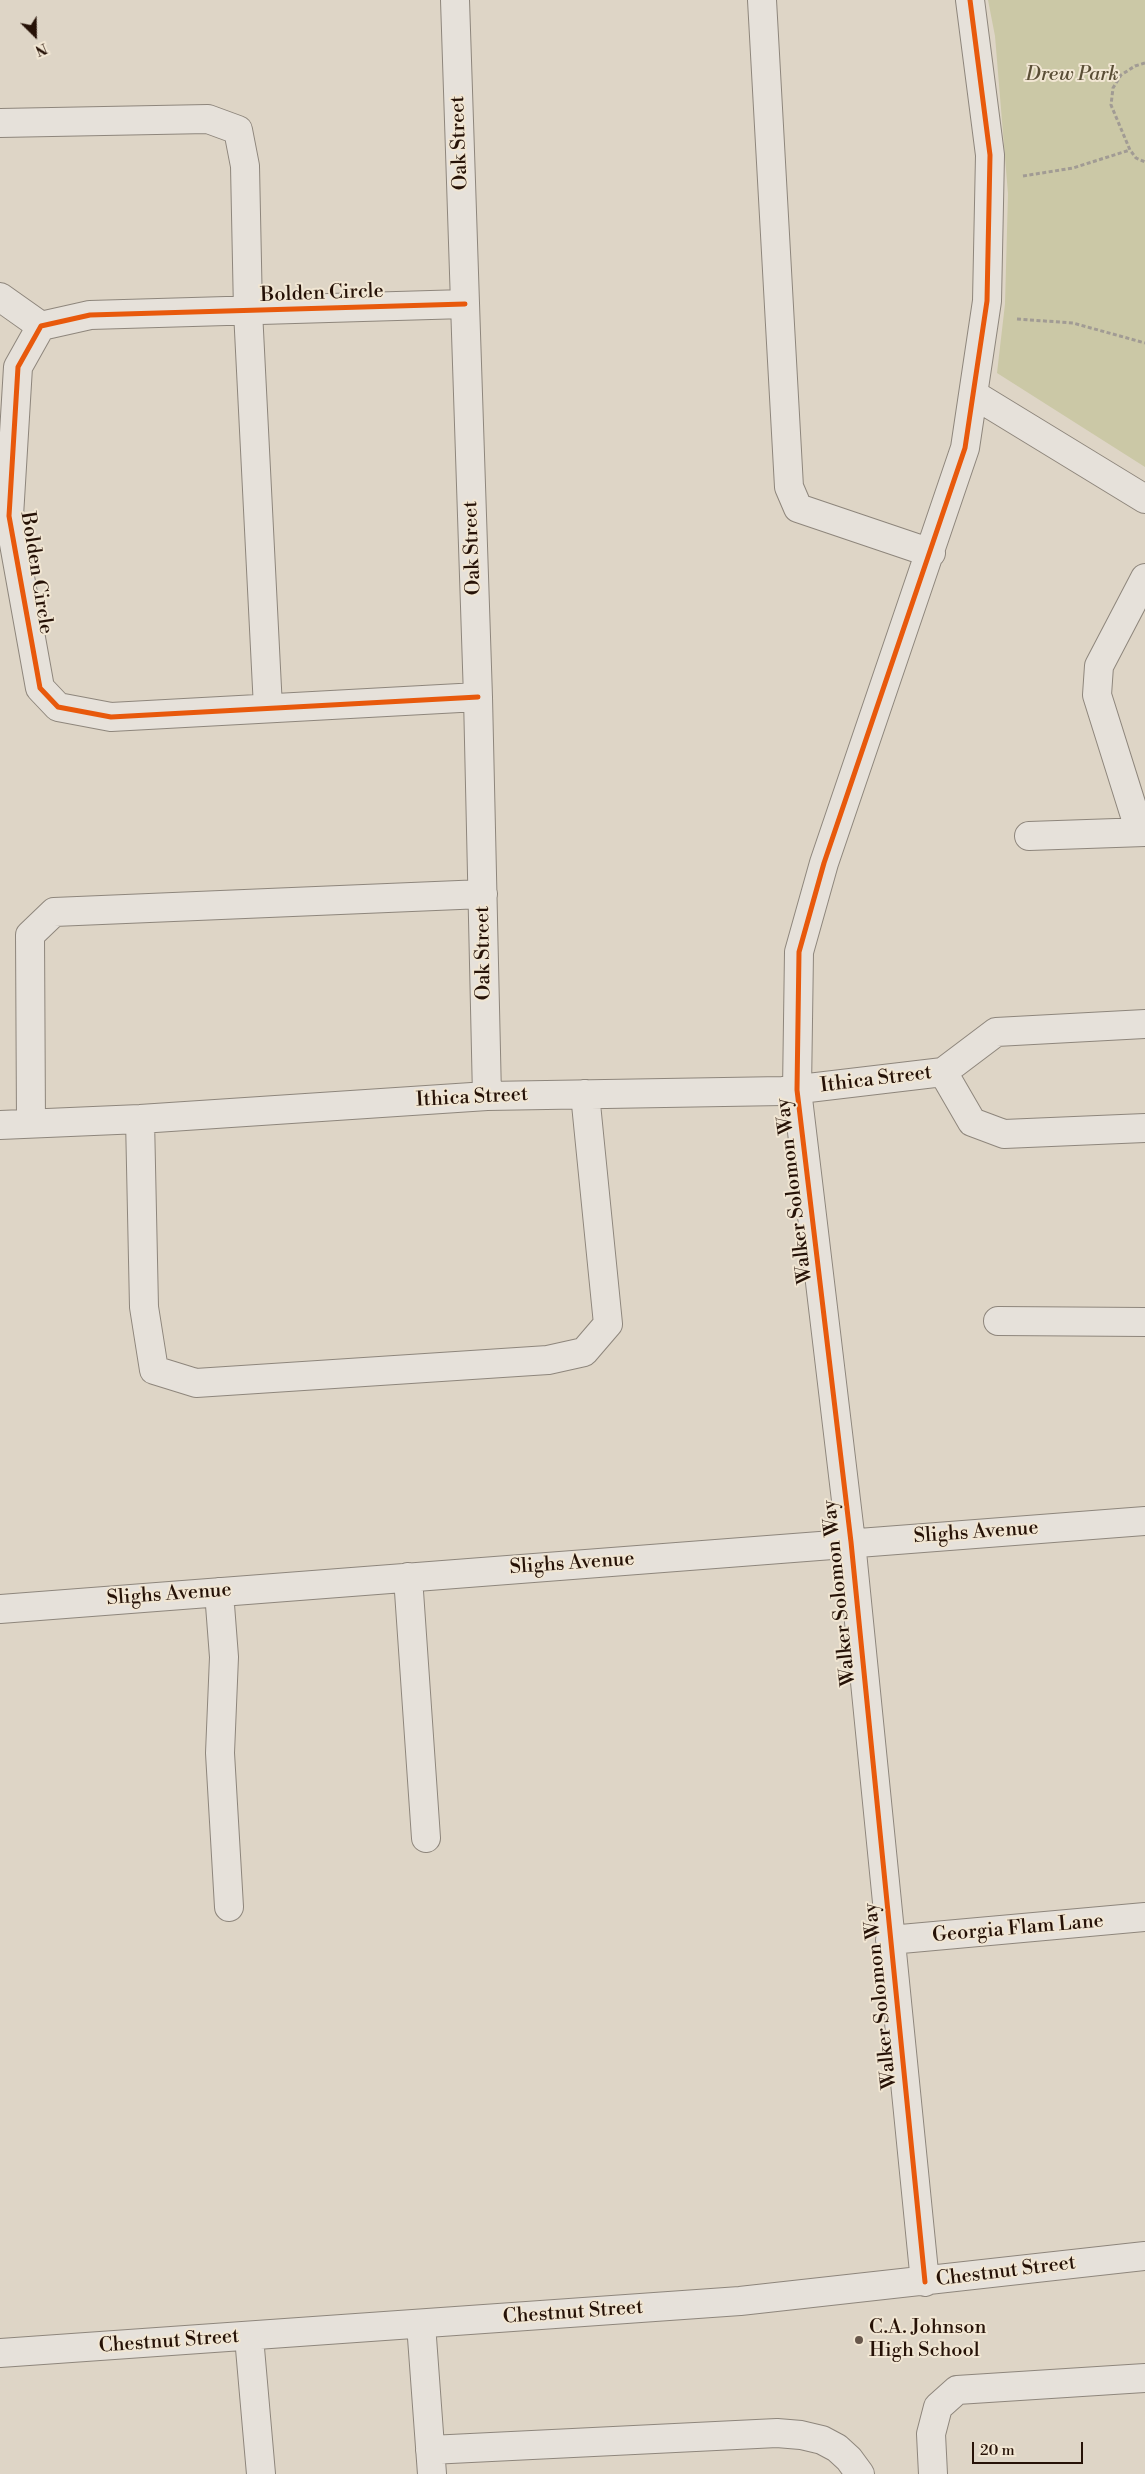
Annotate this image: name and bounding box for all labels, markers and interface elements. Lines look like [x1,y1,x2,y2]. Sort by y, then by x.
north arrow [10,10,60,60]
text: N [32,38,49,59]
park label: Drew Park [1025,63,1119,87]
street label: Oak Street [446,95,474,191]
street label: Bolden Circle [260,280,384,308]
street label: Oak Street [459,500,487,596]
street label: Bolden Circle [14,510,58,636]
street label: Oak Street [471,905,497,1001]
street label: Ithica Street [819,1061,933,1099]
street label: Ithica Street [415,1083,529,1113]
street label: Walker Solomon Way [772,1097,818,1285]
street label: Walker Solomon Way [818,1499,862,1687]
street label: Slighs Avenue [913,1517,1039,1549]
street label: Slighs Avenue [509,1548,635,1580]
street label: Slighs Avenue [106,1579,232,1611]
street label: Walker Solomon Way [859,1902,903,2090]
street label: Georgia Flam Lane [931,1910,1105,1948]
street label: Chestnut Street [935,2252,1077,2292]
street label: Chestnut Street [502,2296,644,2330]
place label: C.A. Johnson High School [869,2316,986,2363]
street label: Chestnut Street [98,2325,240,2359]
marker: C.A. Johnson High School [853,2334,865,2346]
scale bar [975,2432,1086,2464]
text: 20 m [980,2441,1015,2460]

